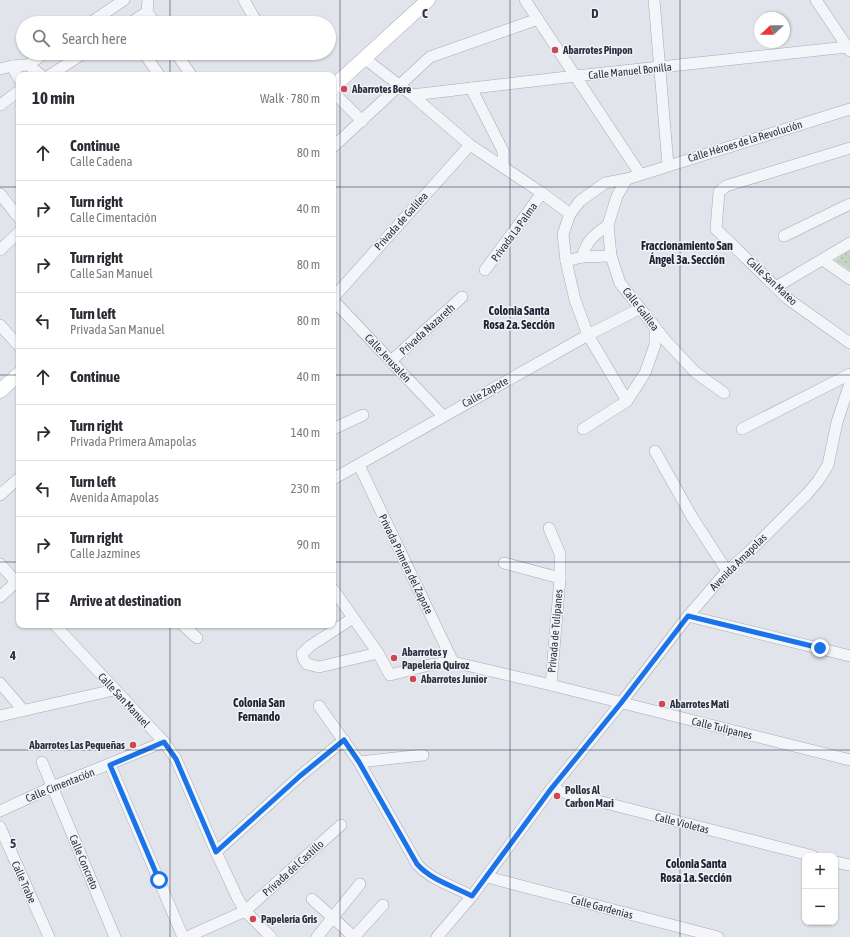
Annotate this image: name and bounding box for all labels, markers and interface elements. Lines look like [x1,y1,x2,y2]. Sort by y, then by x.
text: C [422,6,428,21]
text: D [591,6,599,21]
north arrow [754,12,790,48]
search box [16,16,336,60]
icon: search [30,27,52,49]
text: Search here [62,30,127,47]
place label: Abarrotes Pinpon [562,44,633,56]
marker: Abarrotes Pinpon [550,45,560,55]
street label: Calle Manuel Bonilla [588,61,672,81]
place label: Abarrotes Bere [351,83,411,95]
marker: Abarrotes Bere [339,84,349,94]
text: 10 min [32,88,75,108]
text: Walk · 780 m [260,91,320,106]
street label: Calle Héroes de la Revolución [686,118,804,164]
text: Continue [70,137,120,154]
icon: ahead [32,142,54,164]
text: 80 m [297,145,320,160]
text: Calle Cadena [70,154,133,169]
street label: Privada de Galilea [372,190,430,252]
text: Turn right [70,193,123,210]
icon: right [32,198,54,220]
street label: Privada La Palma [489,200,539,264]
text: 40 m [297,201,320,216]
text: Calle Cimentación [70,210,157,225]
district label: Fraccionamiento San Ángel 3a. Sección [641,239,733,267]
text: Turn right [70,249,123,266]
icon: right [32,254,54,276]
street label: Calle San Mateo [744,255,800,307]
text: 80 m [297,257,320,272]
text: Calle San Manuel [70,266,153,281]
street label: Calle Galilea [620,285,662,333]
street label: Privada Nazareth [397,301,457,357]
district label: Colonia Santa Rosa 2a. Sección [483,304,555,332]
text: Turn left [70,305,116,322]
icon: left [32,310,54,332]
text: 80 m [297,313,320,328]
text: Privada San Manuel [70,322,165,337]
street label: Calle Jerusalén [363,331,413,385]
icon: ahead [32,366,54,388]
text: Continue [70,368,120,385]
text: 40 m [297,369,320,384]
street label: Calle Zapote [460,374,510,410]
text: Turn right [70,417,123,434]
icon: right [32,422,54,444]
text: 140 m [291,425,320,440]
text: Privada Primera Amapolas [70,434,196,449]
text: Turn left [70,473,116,490]
icon: left [32,478,54,500]
text: 230 m [291,481,320,496]
text: Avenida Amapolas [70,490,159,505]
street label: Privada Primera del Zapote [377,512,435,616]
text: Turn right [70,529,123,546]
street label: Avenida Amapolas [707,531,769,593]
icon: right [32,534,54,556]
text: 90 m [297,537,320,552]
text: Calle Jazmines [70,546,140,561]
street label: Privada de Tulipanes [545,589,565,673]
icon: arrive [32,590,54,612]
text: Arrive at destination [70,592,181,609]
route end [811,639,829,657]
place label: Abarrotes y Papeleria Quiroz [401,646,469,671]
text: 4 [9,648,16,663]
marker: Abarrotes y Papeleria Quiroz [389,653,399,663]
street label: Calle San Manuel [96,670,152,730]
place label: Abarrotes Junior [420,673,488,685]
marker: Abarrotes Junior [408,674,418,684]
district label: Colonia San Fernando [233,696,285,724]
place label: Abarrotes Mati [669,698,729,710]
marker: Abarrotes Mati [657,699,667,709]
street label: Calle Tulipanes [691,715,754,741]
place label: Abarrotes Las Pequeñas [28,739,125,751]
marker: Abarrotes Las Pequeñas [128,740,138,750]
street label: Calle Cimentación [24,766,96,804]
place label: Pollos Al Carbon Mari [565,784,614,809]
marker: Pollos Al Carbon Mari [552,791,562,801]
street label: Calle Violetas [654,810,710,836]
street label: Calle Concreto [67,833,101,891]
text: 5 [10,836,16,851]
street label: Privada del Castillo [260,838,326,898]
map controls [802,853,838,925]
button: + [802,853,838,889]
district label: Colonia Santa Rosa 1a. Sección [660,857,732,885]
street label: Calle Trabe [9,859,39,905]
route start [150,871,168,889]
button: − [802,889,838,925]
street label: Calle Gardenias [570,893,634,921]
place label: Papelería Gris [261,913,317,925]
marker: Papelería Gris [248,914,258,924]

